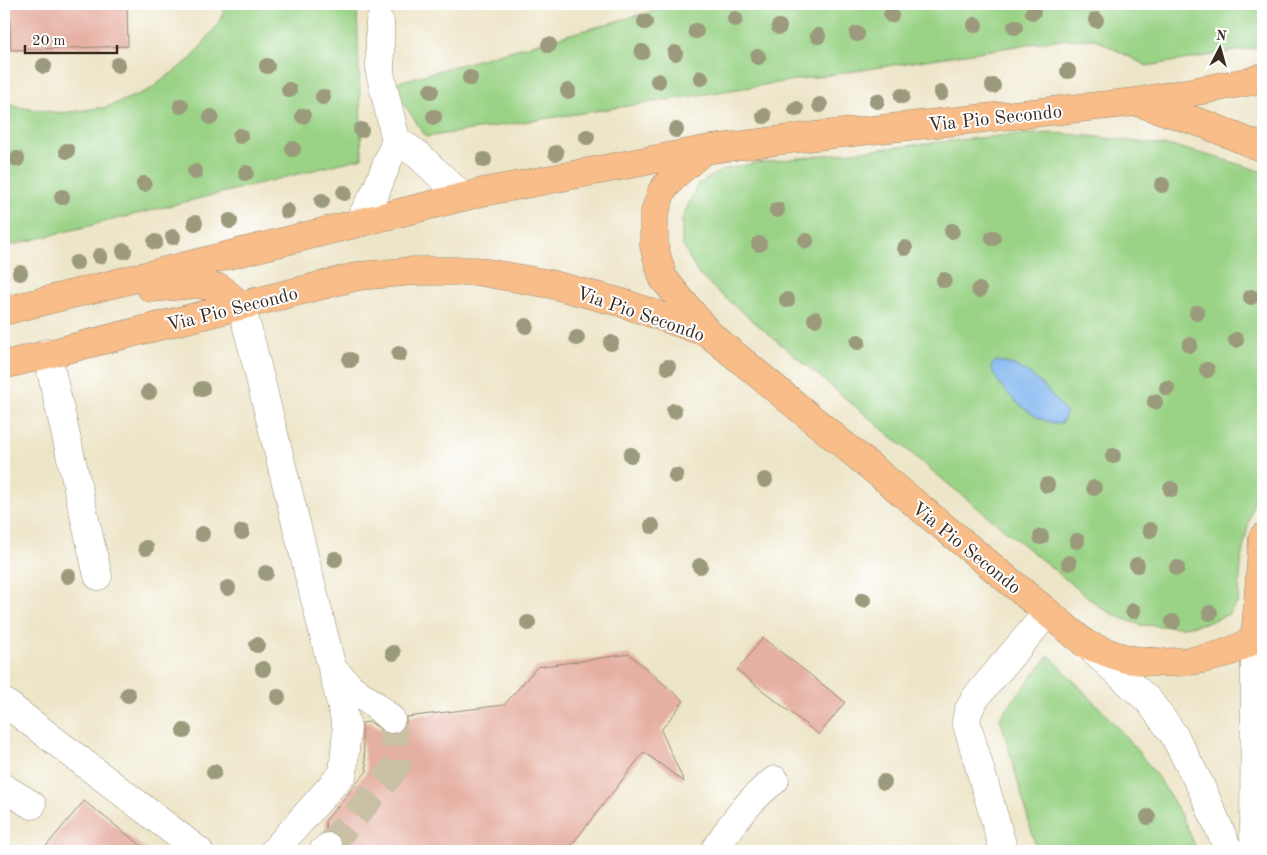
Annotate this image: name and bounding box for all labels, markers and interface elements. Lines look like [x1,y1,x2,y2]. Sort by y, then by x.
scale bar [25,22,118,54]
north arrow [1194,22,1244,72]
text: N [1215,29,1228,44]
text: 20 m [32,34,66,49]
street label: Via Pio Secondo [927,103,1063,136]
street label: Via Pio Secondo [165,285,300,336]
street label: Via Pio Secondo [574,285,707,346]
street label: Via Pio Secondo [907,499,1024,599]

